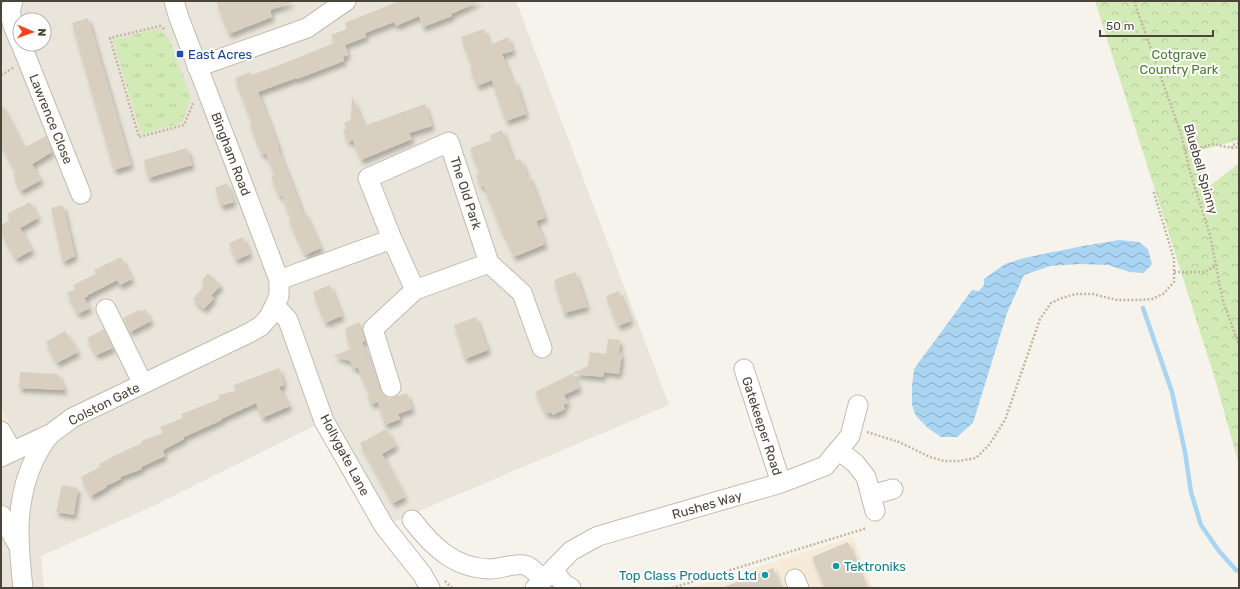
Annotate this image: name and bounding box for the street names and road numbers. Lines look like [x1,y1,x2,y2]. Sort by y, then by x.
street label: Lawrence Close [26,72,76,166]
street label: Bingham Road [207,110,254,198]
street label: Bluebell Spinny [1181,122,1221,216]
street label: The Old Park [447,155,485,232]
street label: Gatekeeper Road [739,375,785,477]
street label: Colston Gate [66,380,142,428]
street label: Hollygate Lane [316,412,373,499]
street label: Rushes Way [670,488,744,522]

